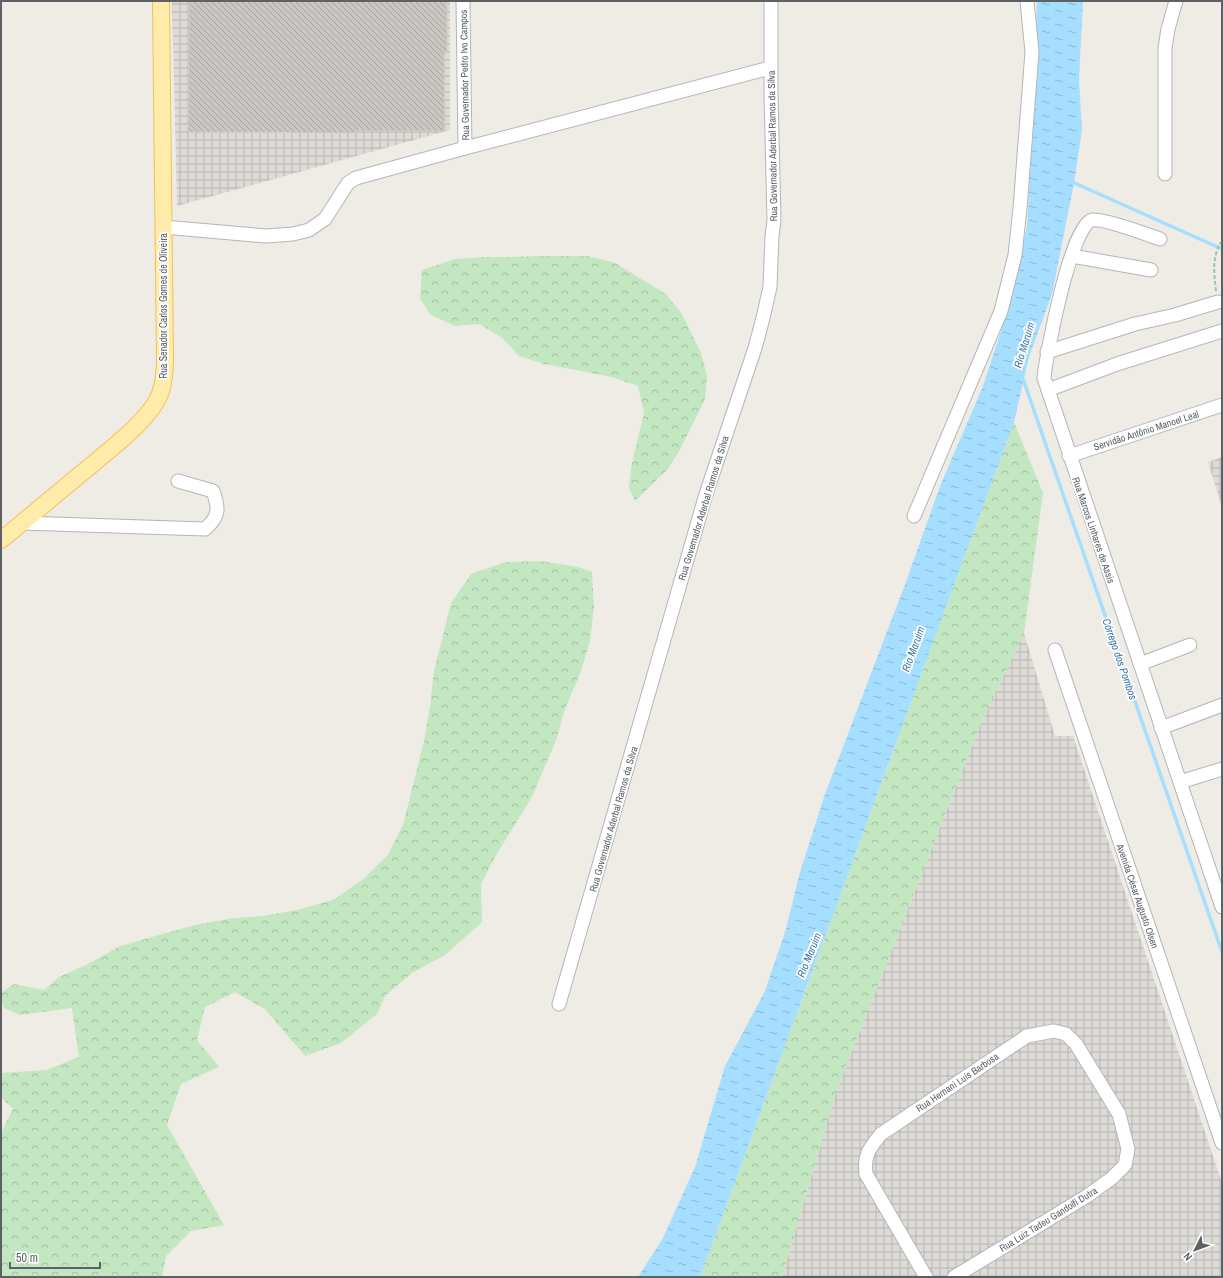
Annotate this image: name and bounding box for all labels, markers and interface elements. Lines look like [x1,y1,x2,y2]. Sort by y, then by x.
street label: Rua Governador Pedro Ivo Campos [457,9,472,141]
street label: Rua Governador Aderbal Ramos da Silva [765,70,780,222]
street label: Rua Senador Carlos Gomes de Oliveira [157,233,170,379]
water label: Rio Maruim [1010,320,1038,370]
street label: Servidão Antônio Manoel Leal [1092,407,1201,454]
street label: Rua Governador Aderbal Ramos da Silva [675,434,732,582]
street label: Rua Marcos Linhares de Assis [1069,475,1118,585]
water label: Córrego dos Pombos [1100,616,1141,702]
water label: Rio Maruim [898,624,928,674]
street label: Rua Governador Aderbal Ramos da Silva [586,744,641,893]
street label: Avenida César Augusto Olsen [1113,841,1162,950]
water label: Rio Maruim [794,930,824,979]
street label: Rua Hernani Luís Barbosa [913,1050,1002,1115]
street label: Rua Luiz Tadeu Gandolfi Dutra [997,1184,1100,1255]
north arrow [1175,1230,1215,1270]
scale bar [10,1244,100,1270]
text: 50 m [16,1250,38,1266]
text: N [1180,1250,1195,1264]

